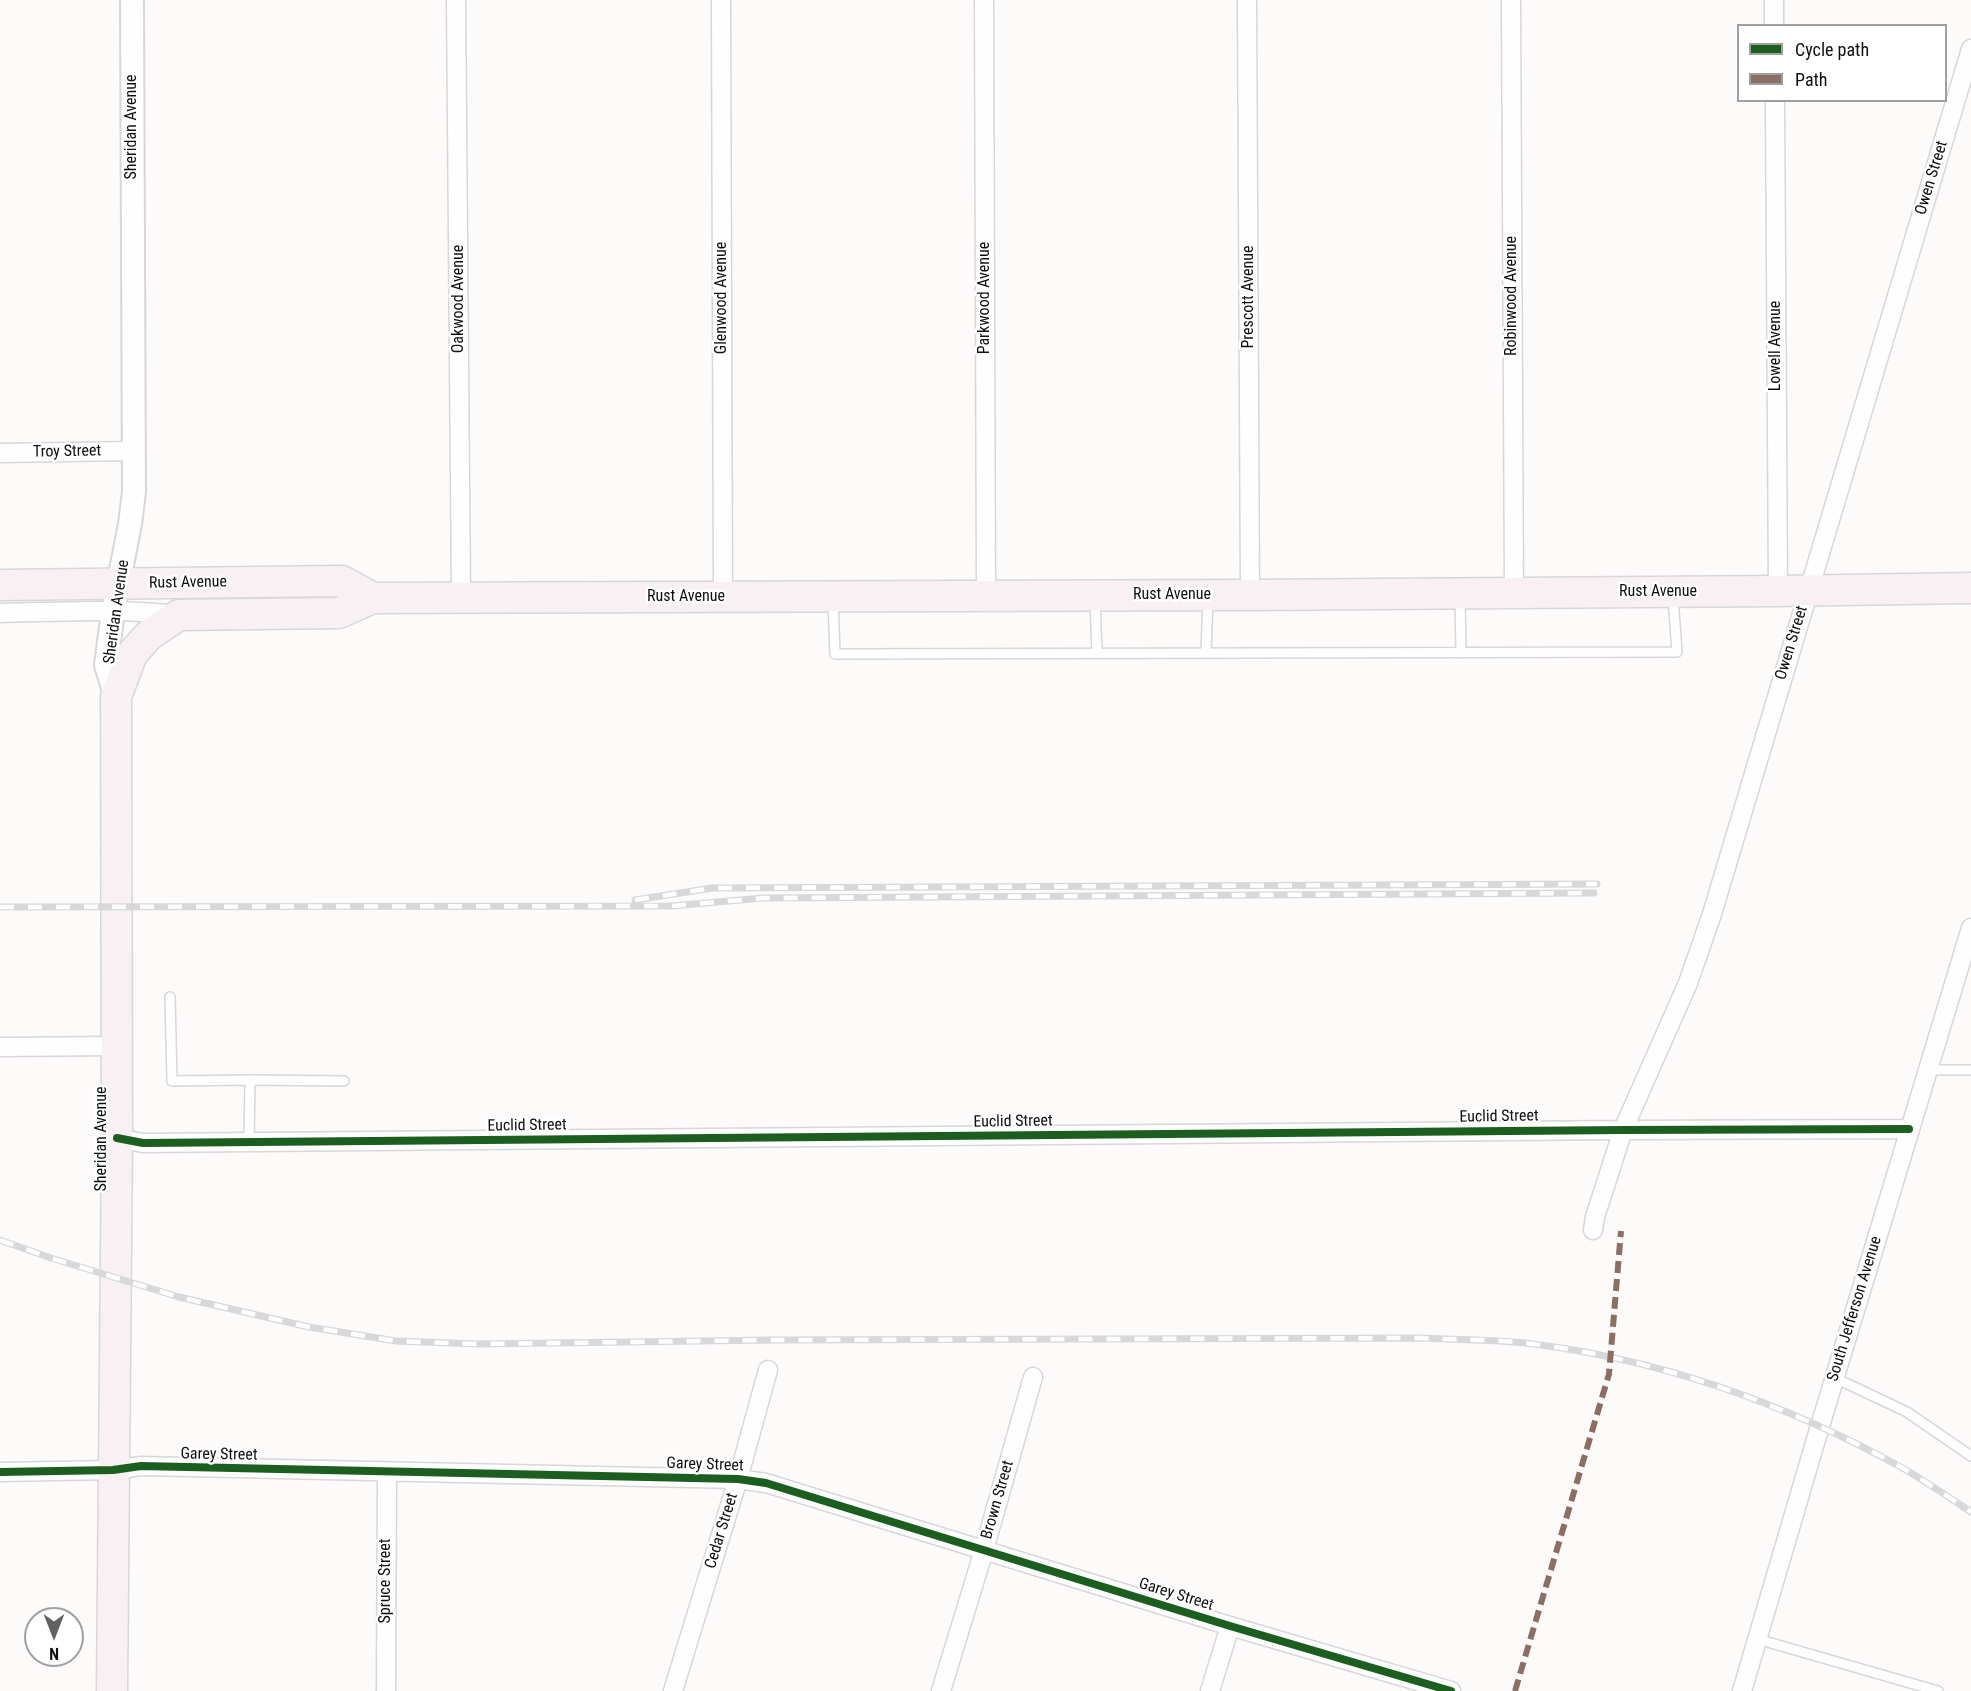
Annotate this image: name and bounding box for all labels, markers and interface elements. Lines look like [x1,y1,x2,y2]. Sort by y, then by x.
legend [1737,24,1947,102]
text: Cycle path [1795,39,1869,60]
text: Path [1795,69,1828,90]
street label: Sheridan Avenue [122,74,142,180]
street label: Owen Street [1912,139,1952,217]
street label: Robinwood Avenue [1502,236,1522,356]
street label: Glenwood Avenue [712,242,732,354]
street label: Parkwood Avenue [975,242,995,354]
street label: Oakwood Avenue [449,245,469,353]
street label: Prescott Avenue [1239,245,1259,349]
street label: Lowell Avenue [1766,301,1786,391]
street label: Troy Street [33,442,101,462]
street label: Sheridan Avenue [100,559,134,665]
street label: Rust Avenue [149,573,227,593]
street label: Rust Avenue [1619,582,1697,602]
street label: Rust Avenue [1133,585,1211,605]
street label: Rust Avenue [647,587,725,607]
street label: Owen Street [1772,604,1812,682]
street label: Sheridan Avenue [92,1086,112,1192]
street label: Euclid Street [1459,1107,1539,1127]
street label: Euclid Street [973,1112,1053,1132]
street label: Euclid Street [487,1116,567,1136]
street label: South Jefferson Avenue [1824,1234,1886,1384]
street label: Garey Street [180,1445,258,1465]
street label: Garey Street [666,1454,744,1476]
street label: Brown Street [978,1459,1018,1541]
street label: Cedar Street [701,1491,743,1571]
street label: Spruce Street [376,1539,396,1623]
street label: Garey Street [1136,1575,1216,1615]
north arrow [24,1607,84,1667]
text: N [49,1644,59,1663]

